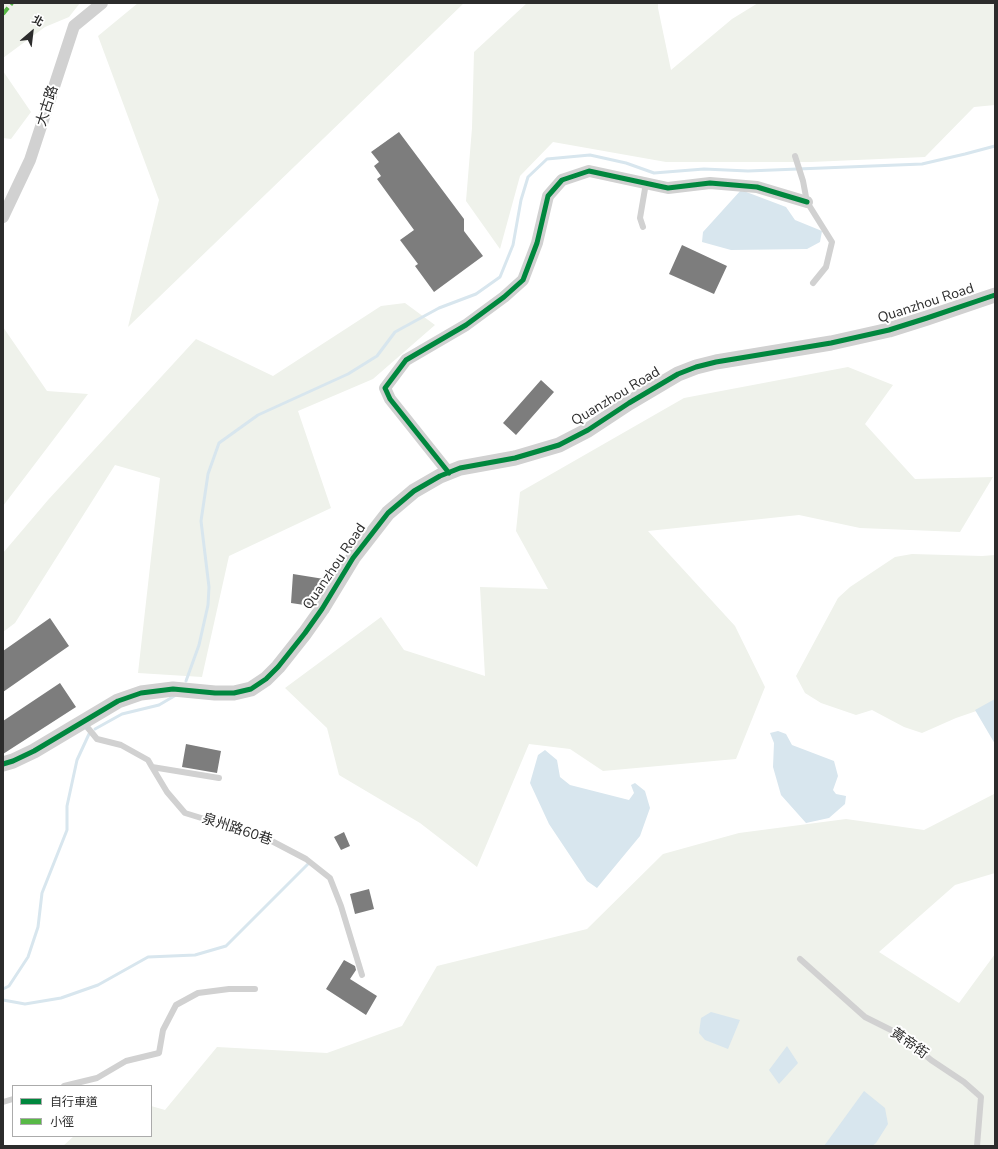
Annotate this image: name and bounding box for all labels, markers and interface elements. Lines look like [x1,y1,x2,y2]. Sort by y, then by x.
north arrow [12,12,52,52]
text: 北 [29,12,46,30]
street label: 大古路 [34,83,62,129]
street label: Quanzhou Road [876,281,976,327]
street label: Quanzhou Road [569,364,663,430]
street label: Quanzhou Road [300,521,370,613]
street label: 泉州路60巷 [200,811,274,849]
street label: 黃帝街 [887,1025,931,1063]
legend [12,1085,152,1137]
text: 自行車道 [50,1094,98,1110]
text: 小徑 [50,1114,74,1130]

